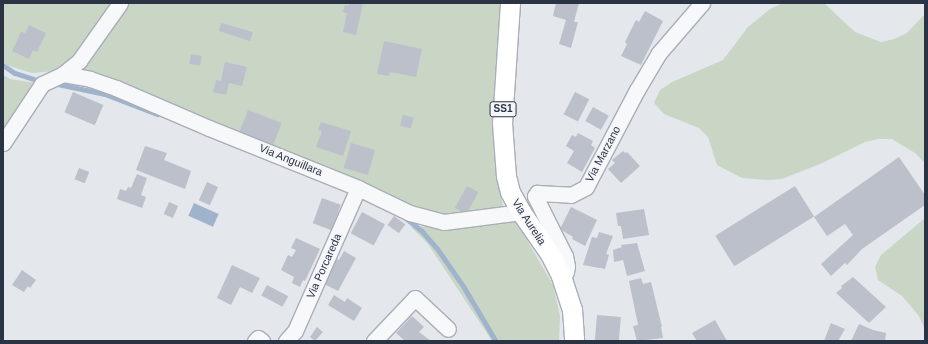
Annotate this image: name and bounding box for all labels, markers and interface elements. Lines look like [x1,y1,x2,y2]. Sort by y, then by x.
road number: SS1 [489,101,517,117]
street label: Via Marzano [583,124,623,184]
street label: Via Anguillara [257,141,325,179]
street label: Via Aurelia [509,196,549,248]
street label: Via Porcareda [304,232,344,300]

